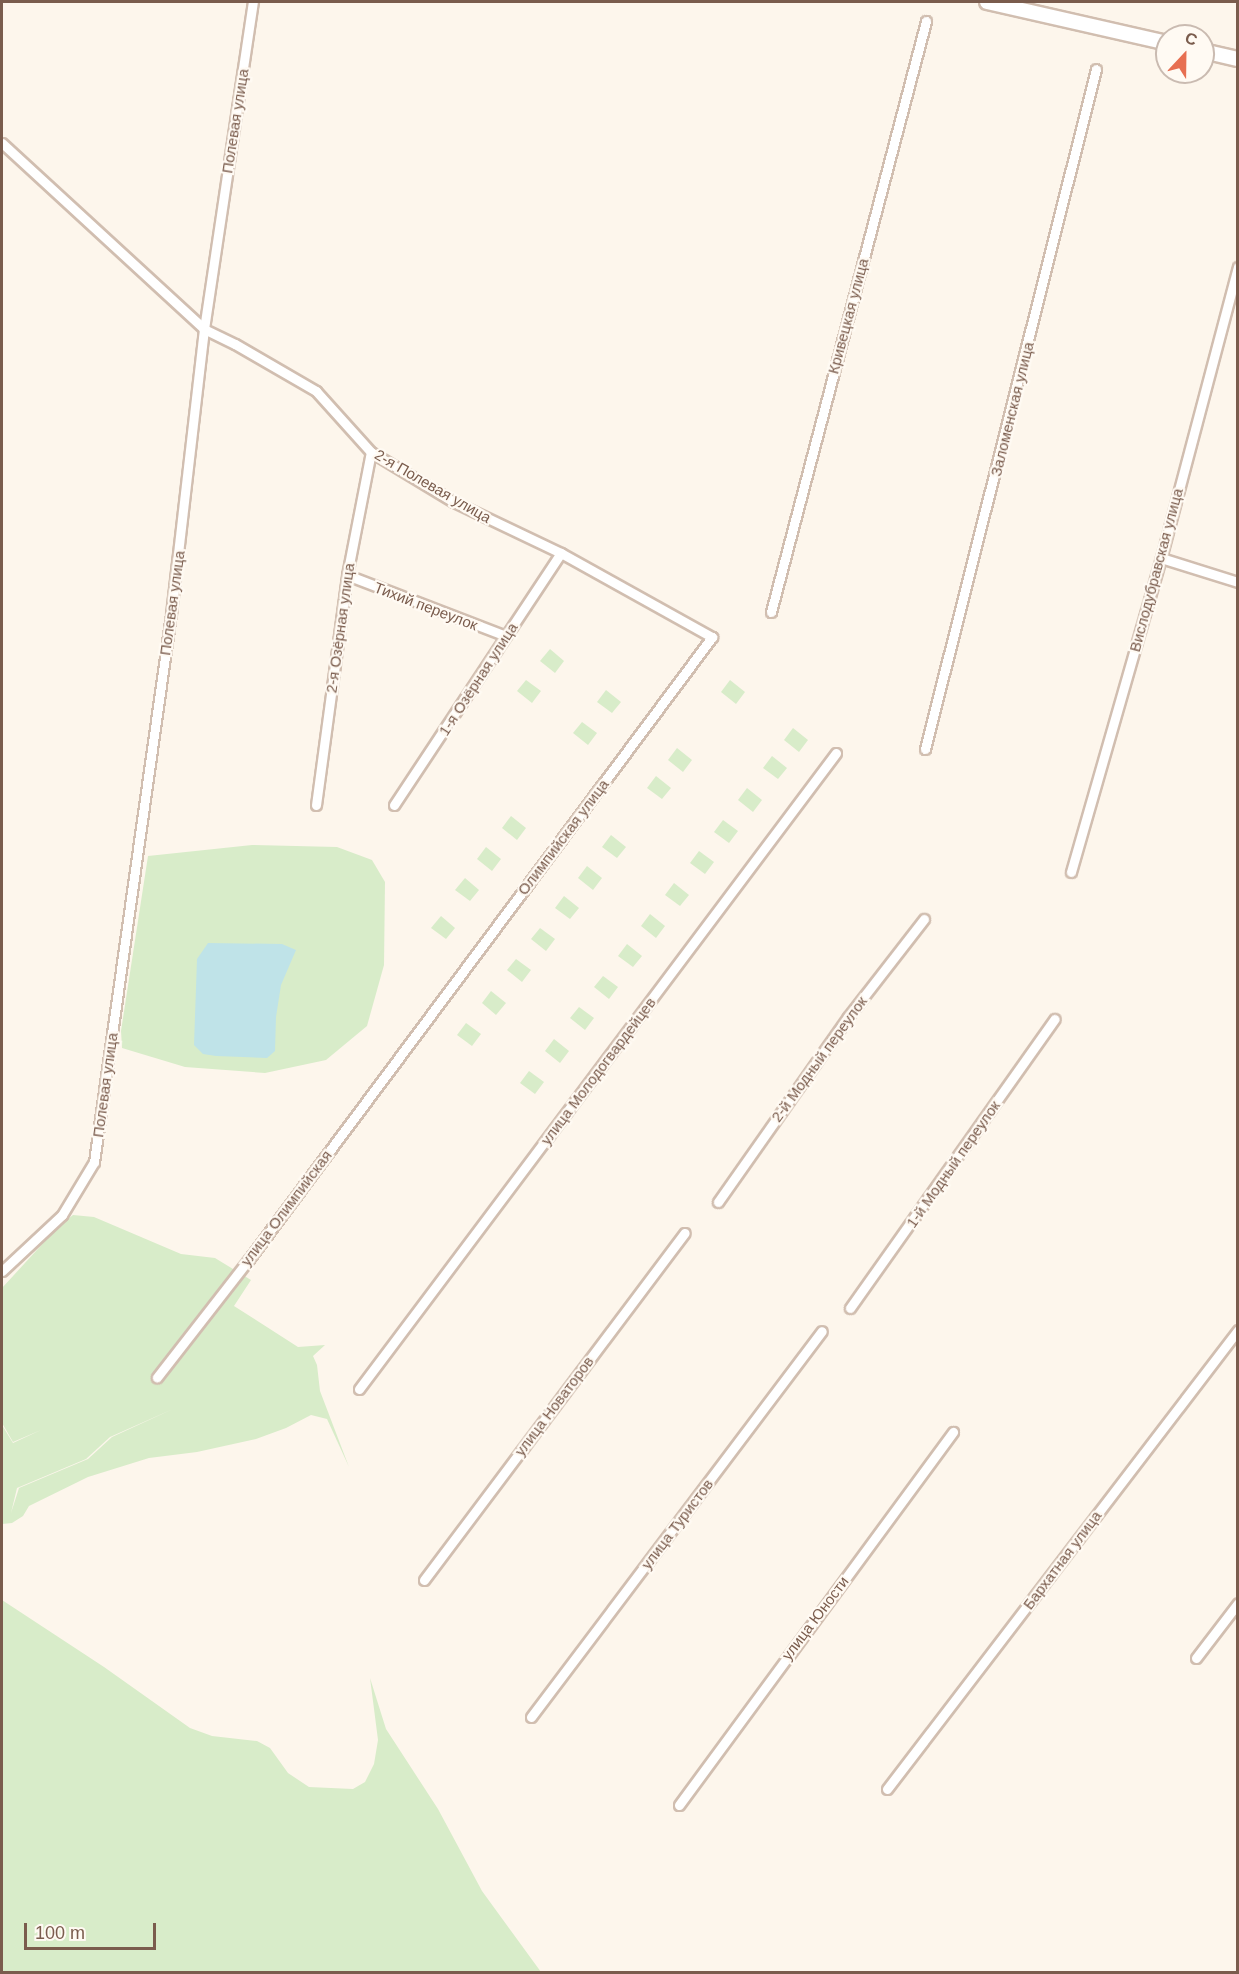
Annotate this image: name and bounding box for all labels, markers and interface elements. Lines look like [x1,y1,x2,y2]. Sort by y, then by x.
north arrow [1155,24,1215,84]
text: С [1183,29,1200,49]
street label: Полевая улица [218,67,252,175]
street label: Кривецкая улица [824,256,872,376]
street label: Заломенская улица [987,340,1037,478]
street label: 2-я Полевая улица [372,445,494,527]
street label: Вислодубравская улица [1125,486,1187,654]
street label: Полевая улица [156,549,188,657]
street label: 2-я Озёрная улица [322,562,358,694]
street label: Тихий переулок [372,578,480,634]
street label: 1-я Озёрная улица [435,619,521,739]
street label: Олимпийская улица [514,776,612,898]
street label: 2-й Модный переулок [767,993,871,1125]
street label: улица Молодогвардейцев [537,994,659,1148]
street label: Полевая улица [89,1031,121,1139]
street label: 1-й Модный переулок [902,1097,1004,1231]
street label: улица Олимпийская [237,1147,335,1269]
street label: улица Новаторов [511,1353,597,1459]
street label: улица Туристов [637,1475,717,1573]
street label: Бархатная улица [1019,1507,1105,1613]
street label: улица Юности [778,1573,852,1663]
scale bar [27,1911,159,1949]
text: 100 m [35,1923,85,1943]

